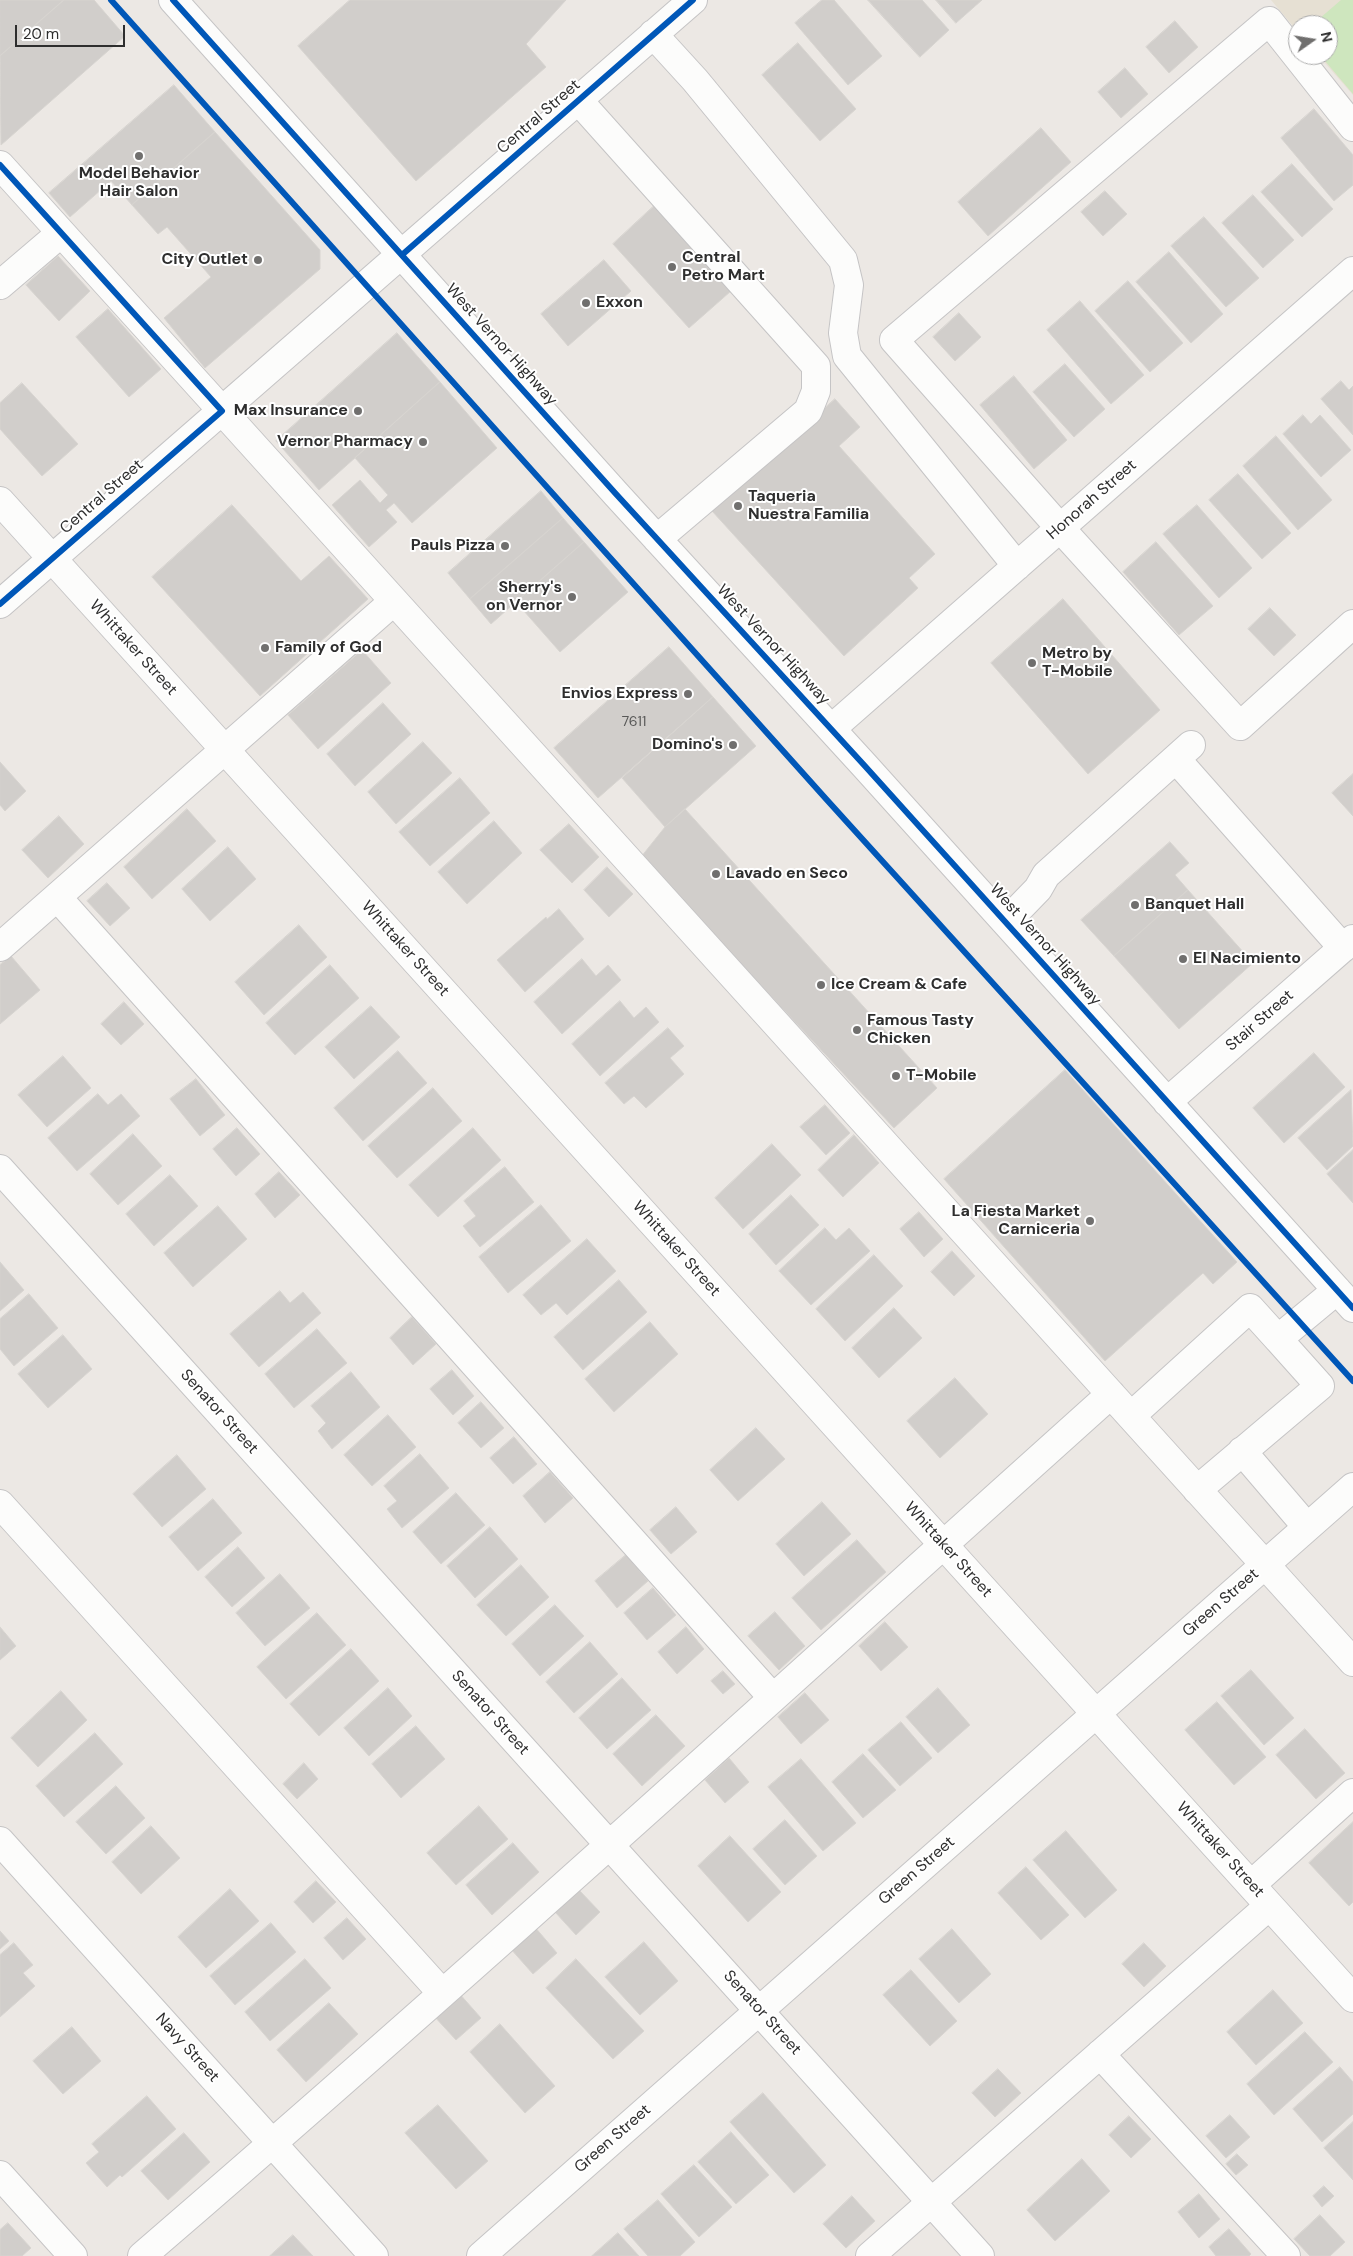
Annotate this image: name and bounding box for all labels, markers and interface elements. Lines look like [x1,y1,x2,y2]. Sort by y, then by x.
scale bar [18,15,128,47]
north arrow [1288,15,1338,65]
text: 20 m [23,24,59,44]
text: N [1317,30,1337,44]
street label: Central Street [494,76,584,158]
marker: Model Behavior Hair Salon [133,150,145,162]
place label: Model Behavior Hair Salon [79,164,199,202]
place label: Central Petro Mart [682,248,765,286]
place label: City Outlet [161,250,248,270]
marker: City Outlet [252,254,264,266]
marker: Central Petro Mart [666,261,678,273]
street label: West Vernor Highway [441,280,561,410]
place label: Exxon [596,293,643,313]
marker: Exxon [580,297,592,309]
place label: Max Insurance [234,401,348,421]
marker: Max Insurance [352,405,364,417]
place label: Vernor Pharmacy [277,432,413,452]
marker: Vernor Pharmacy [417,436,429,448]
street label: Central Street [57,456,147,538]
street label: Honorah Street [1043,456,1141,544]
place label: Taqueria Nuestra Familia [748,487,869,525]
marker: Taqueria Nuestra Familia [732,500,744,512]
place label: Pauls Pizza [411,536,495,556]
marker: Pauls Pizza [499,540,511,552]
place label: Sherry's on Vernor [486,578,562,616]
street label: West Vernor Highway [712,581,834,709]
marker: Sherry's on Vernor [566,591,578,603]
street label: Whittaker Street [85,596,181,700]
place label: Family of God [275,638,382,658]
marker: Family of God [259,642,271,654]
place label: Metro by T-Mobile [1042,644,1113,682]
marker: Metro by T-Mobile [1026,657,1038,669]
place label: Envios Express [561,684,678,704]
marker: Envios Express [682,688,694,700]
house number: 7611 [622,714,646,730]
place label: Domino's [652,735,723,755]
marker: Domino's [727,739,739,751]
place label: Lavado en Seco [726,864,848,884]
marker: Lavado en Seco [710,868,722,880]
street label: West Vernor Highway [985,880,1105,1010]
place label: Banquet Hall [1145,895,1244,915]
street label: Whittaker Street [357,897,453,1001]
marker: Banquet Hall [1129,899,1141,911]
place label: El Nacimiento [1193,949,1301,969]
marker: El Nacimiento [1177,953,1189,965]
place label: Ice Cream & Cafe [831,975,967,995]
marker: Ice Cream & Cafe [815,979,827,991]
street label: Stair Street [1222,986,1298,1056]
place label: Famous Tasty Chicken [867,1011,974,1049]
marker: Famous Tasty Chicken [851,1024,863,1036]
place label: T-Mobile [906,1066,977,1086]
marker: T-Mobile [890,1070,902,1082]
street label: Whittaker Street [628,1197,724,1301]
place label: La Fiesta Market Carniceria [952,1202,1080,1240]
marker: La Fiesta Market Carniceria [1084,1215,1096,1227]
street label: Senator Street [176,1366,262,1458]
street label: Whittaker Street [900,1498,996,1602]
street label: Green Street [1179,1565,1263,1641]
street label: Senator Street [447,1667,533,1759]
street label: Whittaker Street [1172,1798,1268,1902]
street label: Green Street [875,1833,959,1909]
street label: Senator Street [719,1967,805,2059]
street label: Navy Street [151,2009,223,2087]
street label: Green Street [571,2101,655,2177]

